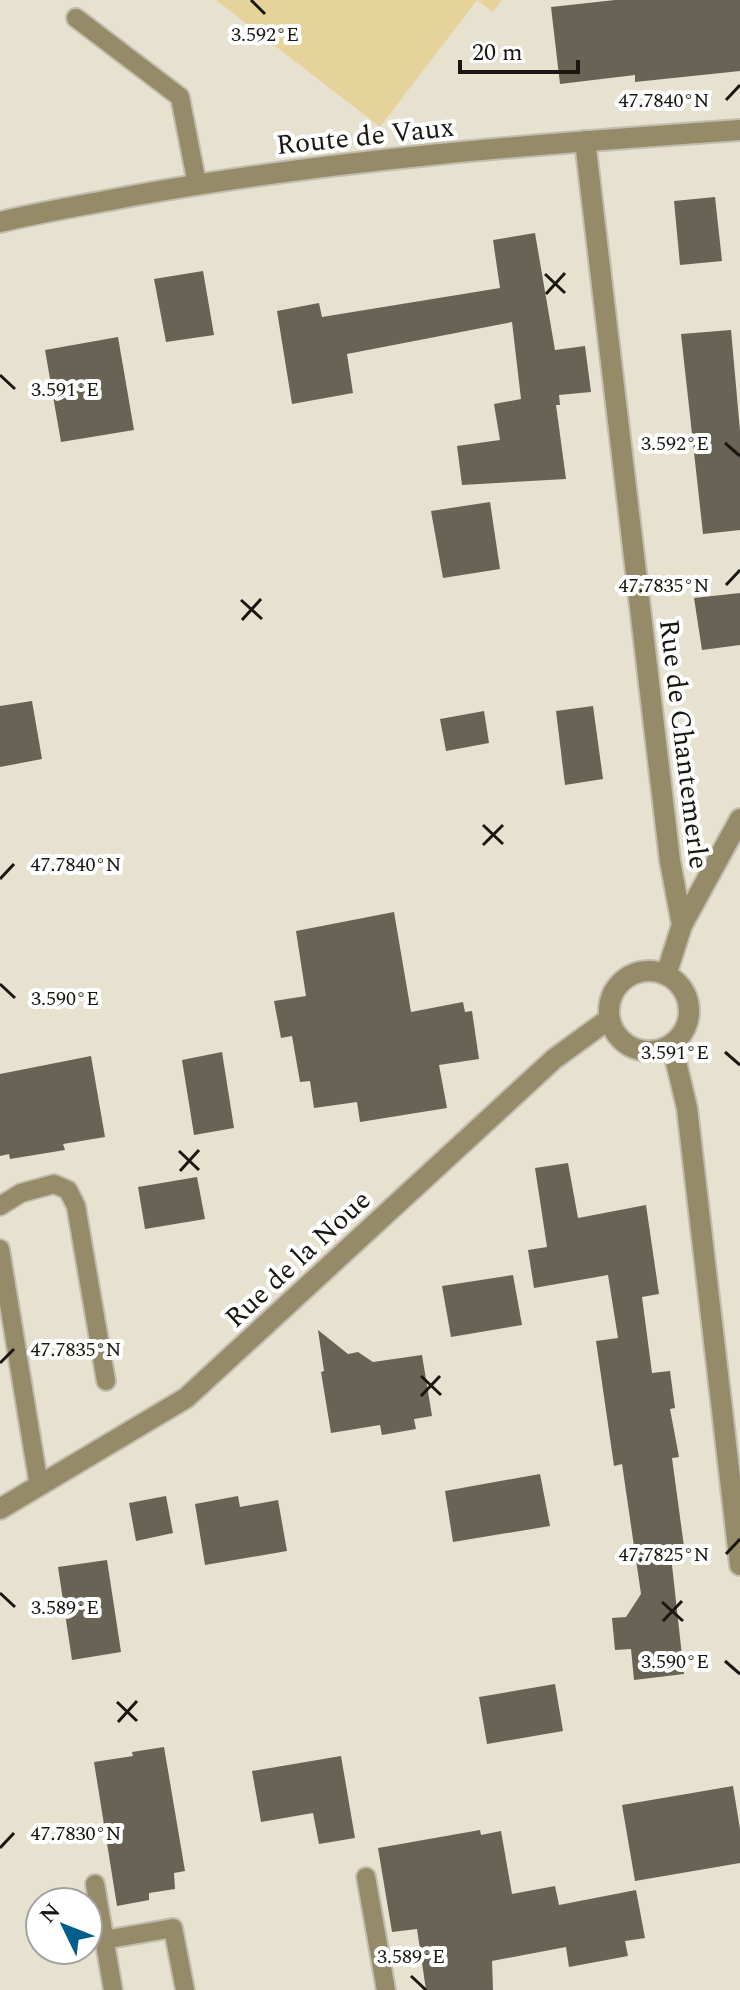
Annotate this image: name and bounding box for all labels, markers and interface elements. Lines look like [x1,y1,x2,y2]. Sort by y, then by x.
text: 3.592°E [231,20,299,50]
scale bar [460,24,578,74]
text: 20 m [472,35,523,71]
text: 47.7840°N [619,86,709,116]
street label: Route de Vaux [274,106,456,167]
text: 3.591°E [31,375,99,405]
text: 3.592°E [641,429,709,459]
text: 47.7835°N [619,571,709,601]
street label: Rue de Chantemerle [647,617,720,872]
text: 47.7840°N [31,850,121,880]
text: 3.590°E [31,984,99,1014]
text: 3.591°E [641,1038,709,1068]
street label: Rue de la Noue [215,1180,381,1338]
text: 47.7835°N [31,1335,121,1365]
text: 47.7825°N [619,1540,709,1570]
text: 3.589°E [31,1593,99,1623]
text: 3.590°E [641,1647,709,1677]
text: 47.7830°N [31,1819,121,1849]
north arrow [24,1886,104,1966]
text: N [32,1896,69,1931]
text: 3.589°E [377,1942,445,1972]

